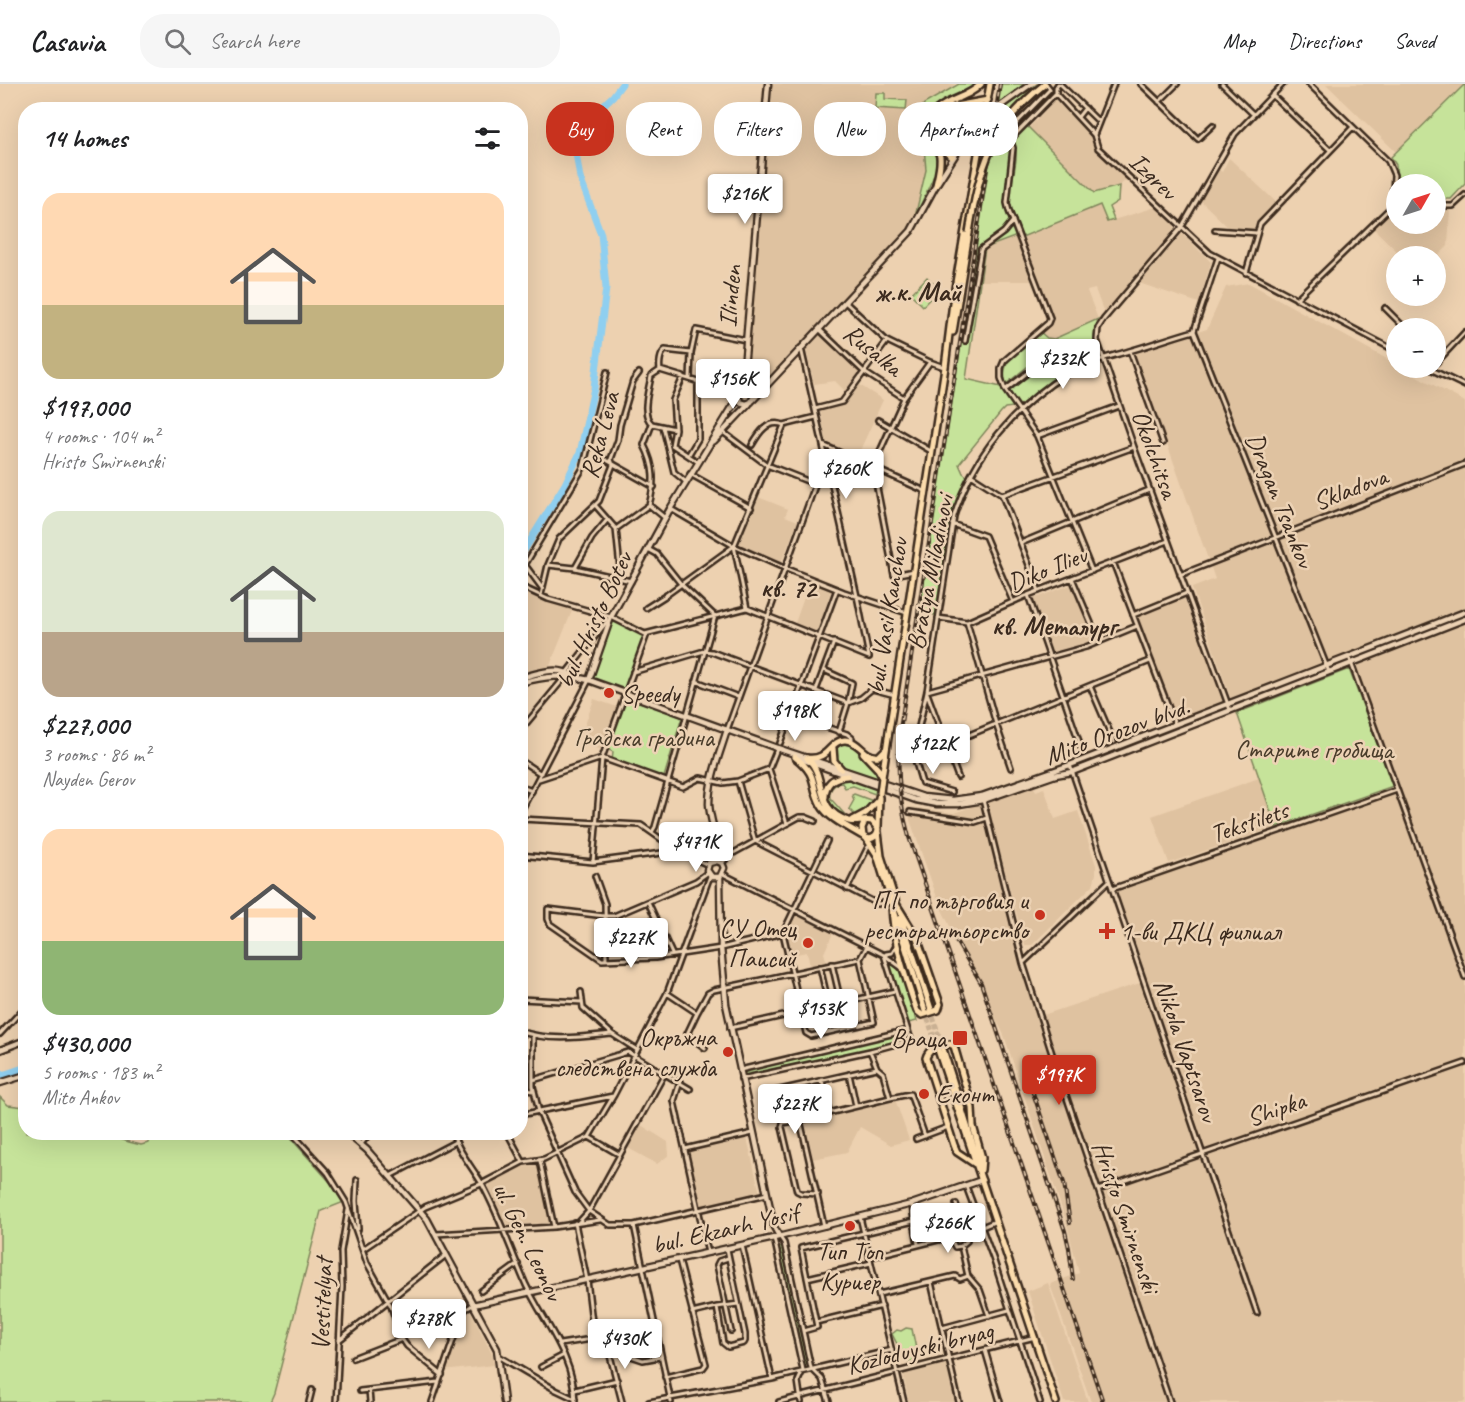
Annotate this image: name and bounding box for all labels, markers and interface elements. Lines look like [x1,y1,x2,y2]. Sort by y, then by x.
search box [140,14,560,68]
text: Casavia [30,24,104,59]
icon: search [161,25,194,58]
text: Search here [209,27,299,55]
text: Map [1223,28,1255,54]
text: Directions [1288,28,1361,54]
text: Saved [1394,28,1435,54]
chip: Buy [546,102,614,156]
chip: Rent [626,102,702,156]
chip: Filters [714,102,802,156]
chip: New [814,102,886,156]
chip: Apartment [898,102,1018,156]
text: 14 homes [42,122,127,155]
icon: filters [471,122,504,155]
street label: Izgrev [1122,145,1186,209]
pin: $216K [703,174,787,225]
north arrow [1386,174,1446,234]
map controls [1386,174,1446,378]
text: $216K [722,181,768,206]
icon: home [219,232,327,340]
button: + [1386,246,1446,306]
street label: Ilinden [711,262,749,328]
district label: ж.к. Май [875,275,963,309]
street label: Rusalka [837,316,911,385]
button: − [1386,318,1446,378]
pin: $232K [1021,339,1105,390]
text: $232K [1040,346,1086,371]
pin: $156K [691,359,775,410]
text: $156K [710,366,756,391]
street label: Reka Leva [573,387,628,482]
text: $197,000 [42,391,129,424]
street label: Okolchitsa [1124,405,1187,505]
text: 4 rooms · 104 m² [42,424,159,449]
street label: Dragan Tsankov [1238,428,1323,574]
text: Hristo Smirnenski [42,449,164,474]
pin: $260K [804,449,888,500]
text: $260K [823,456,869,481]
street label: Skladova [1308,459,1394,518]
street label: Bratya Miladinovi [899,489,962,652]
street label: bul. Vasil Kanchov [858,534,916,696]
street label: Diko Iliev [1003,537,1093,600]
street label: bul. Hristo Botev [548,544,641,693]
icon: home [219,550,327,658]
district label: кв. 72 [760,571,819,605]
district label: кв. Металург [992,609,1120,643]
place label: Speedy [621,677,682,710]
marker: Speedy [602,686,616,700]
street label: Mito Orozov blvd. [1040,689,1195,772]
pin: $198K [753,691,837,742]
text: $198K [772,698,818,723]
text: $227,000 [42,709,129,742]
park label: Градска градина [574,721,715,754]
pin: $122K [891,724,975,775]
text: $122K [910,731,956,756]
park label: Старите гробища [1235,733,1395,766]
text: 3 rooms · 86 m² [42,742,150,767]
text: Nayden Gerov [42,767,134,792]
street label: Tekstilets [1206,793,1294,851]
pin: $471K [654,822,738,873]
text: $471K [673,829,719,854]
icon: home [219,868,327,976]
place label: ПГ по търговия и ресторантьорство [864,884,1031,947]
marker: ПГ по търговия и ресторантьорство [1033,908,1047,922]
place label: СУ Отец Паисий [719,912,798,975]
place label: 1-ви ДКЦ филиал [1120,915,1283,948]
pin: $227K [589,918,673,969]
marker: 1-ви ДКЦ филиал [1098,922,1116,940]
text: $227K [608,925,654,950]
marker: СУ Отец Паисий [801,936,815,950]
street label: Nikola Vaptsarov [1146,974,1227,1128]
pin: $153K [779,989,863,1040]
text: $153K [798,996,844,1021]
place label: Окръжна следствена служба [555,1021,718,1084]
place label: Враца [891,1022,948,1055]
text: $430,000 [42,1027,129,1060]
marker: Враца [951,1029,969,1047]
marker: Окръжна следствена служба [721,1045,735,1059]
pin: $197K [1017,1055,1101,1106]
text: 5 rooms · 183 m² [42,1060,159,1085]
text: $197K [1036,1062,1082,1087]
place label: Еконт [936,1078,995,1111]
street label: Shipka [1242,1083,1311,1134]
pin: $227K [753,1084,837,1135]
text: Mito Ankov [42,1085,119,1110]
marker: Еконт [917,1087,931,1101]
text: $227K [772,1091,818,1116]
street label: Hristo Smirnenski [1085,1137,1168,1300]
street label: ul. Gen. Leonov [485,1176,572,1308]
street label: bul. Ekzarh Yosif [649,1195,808,1262]
pin: $266K [906,1203,990,1254]
text: $266K [925,1210,972,1235]
marker: Тип Топ Куриер [843,1219,857,1233]
place label: Тип Топ Куриер [817,1235,883,1298]
street label: Vestitelyat [304,1254,340,1351]
pin: $278K [387,1299,471,1350]
text: $278K [406,1306,452,1331]
street label: Kozloduyski bryag [843,1313,998,1382]
pin: $430K [583,1319,667,1370]
text: $430K [602,1326,648,1351]

